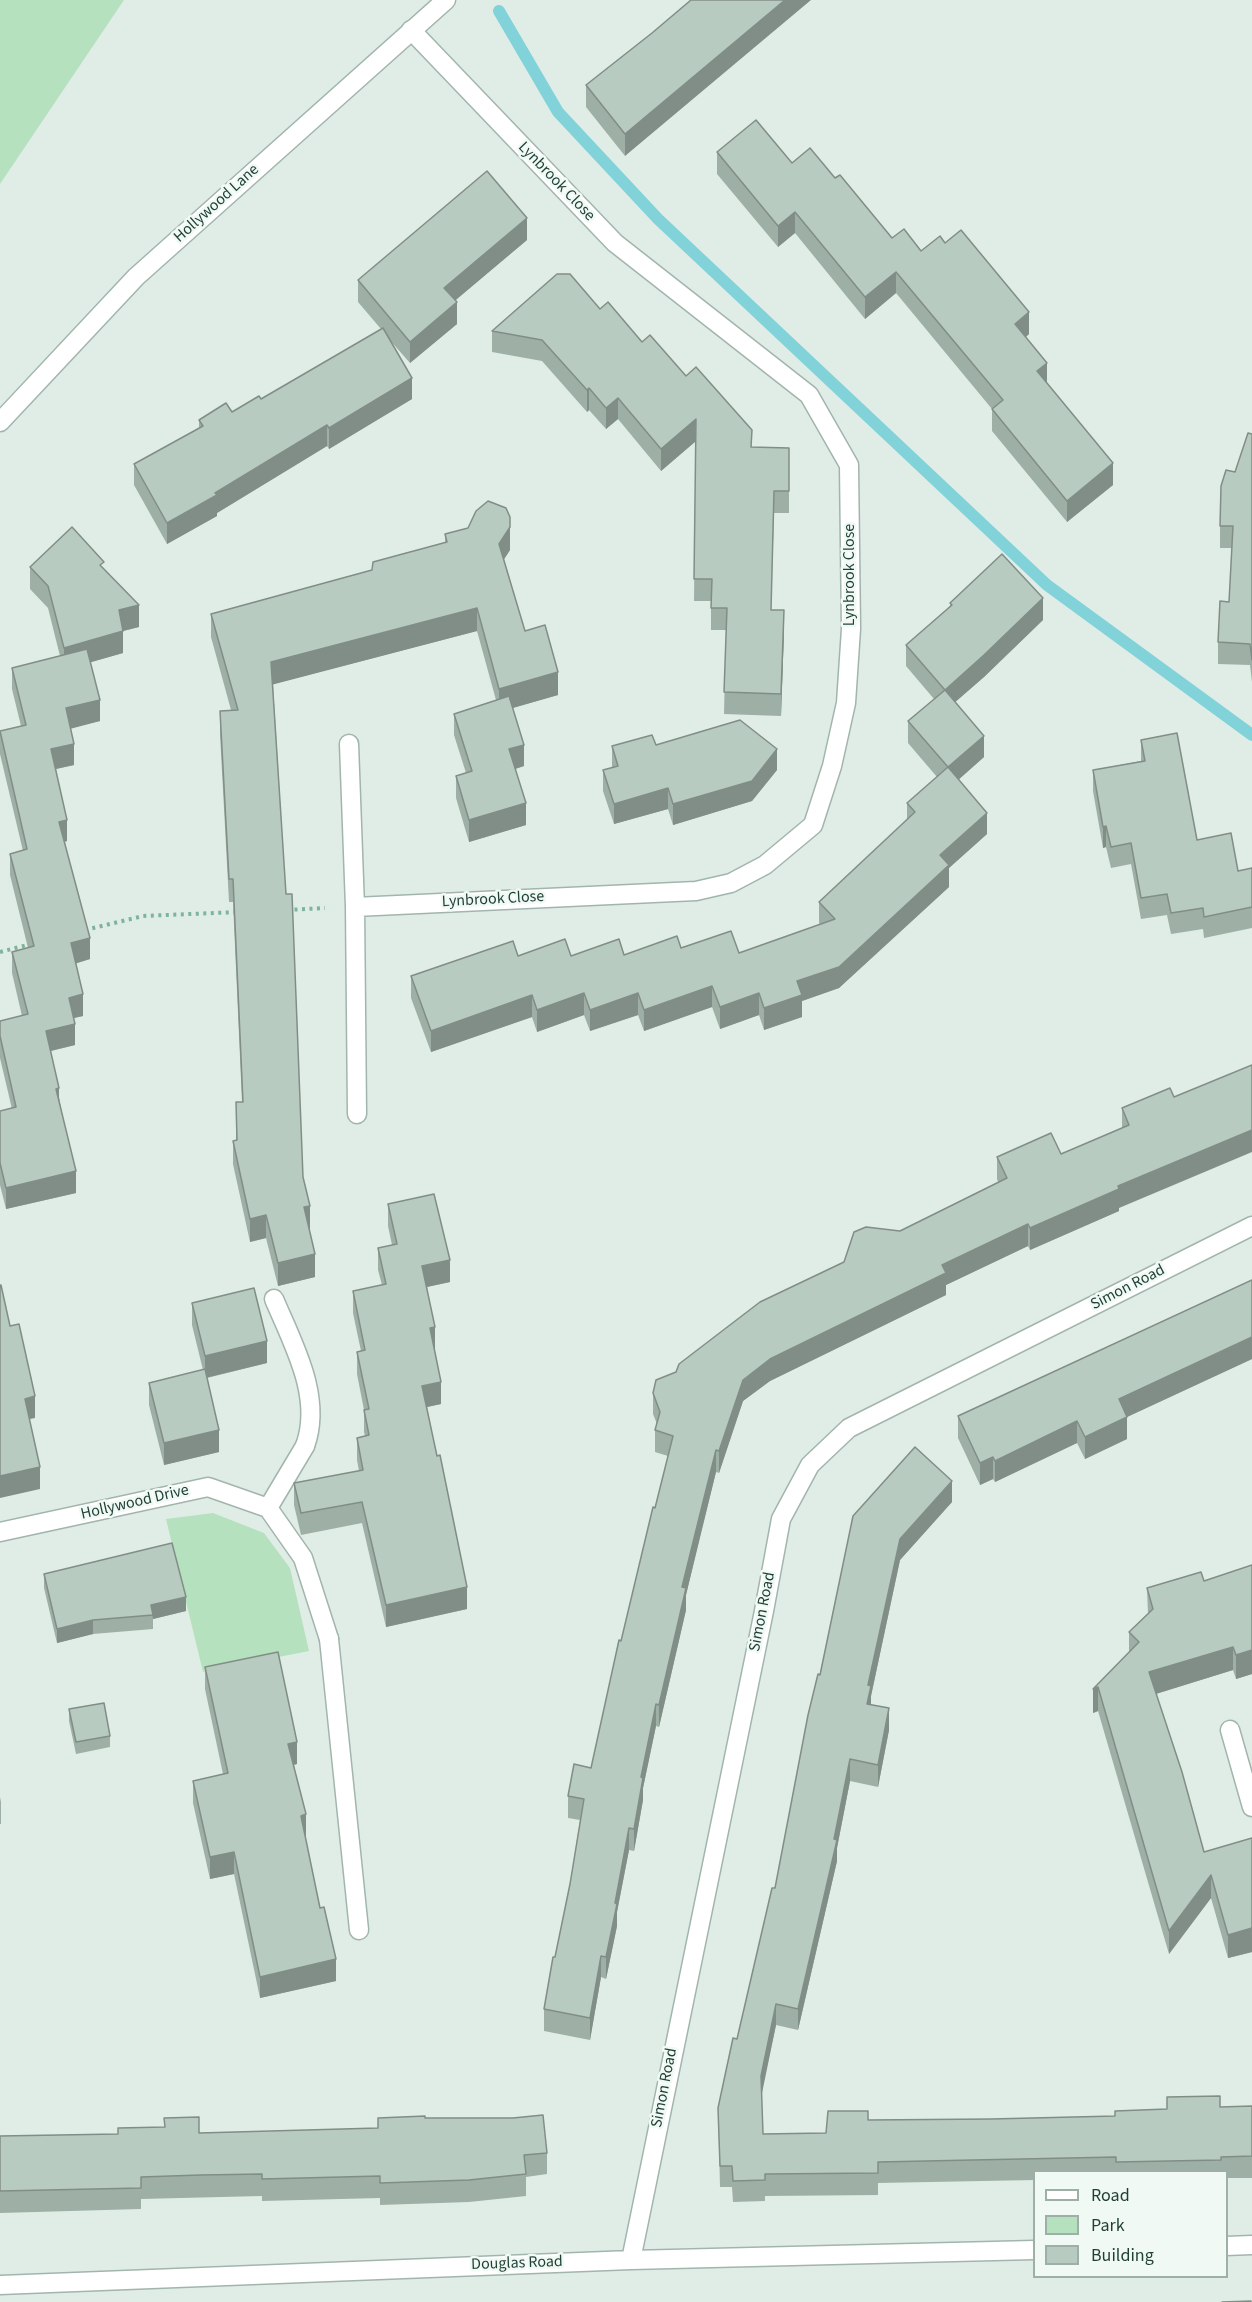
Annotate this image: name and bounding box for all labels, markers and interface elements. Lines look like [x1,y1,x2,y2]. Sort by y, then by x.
street label: Lynbrook Close [513,138,599,226]
street label: Hollywood Lane [170,161,264,247]
street label: Lynbrook Close [840,524,860,626]
street label: Lynbrook Close [441,888,545,912]
street label: Simon Road [1088,1261,1168,1315]
street label: Hollywood Drive [79,1481,191,1525]
street label: Simon Road [746,1571,780,1653]
street label: Simon Road [648,2047,682,2129]
legend [1033,2170,1228,2278]
text: Road [1091,2183,1130,2208]
text: Park [1091,2213,1125,2238]
text: Building [1091,2243,1154,2268]
street label: Douglas Road [471,2253,563,2275]

